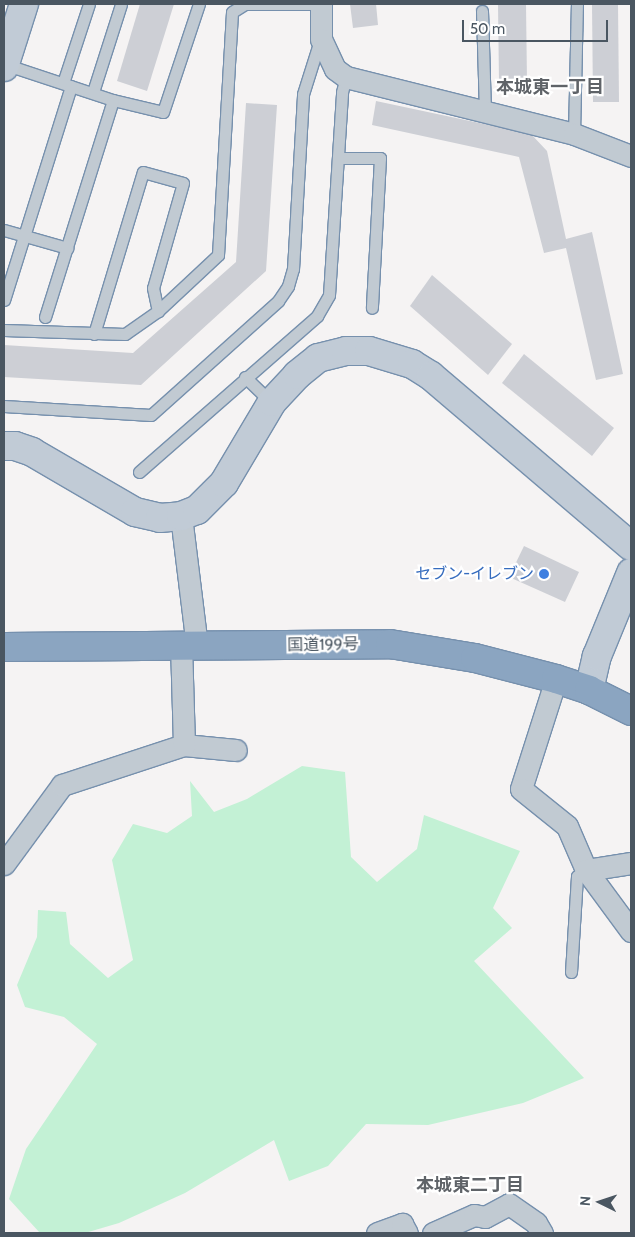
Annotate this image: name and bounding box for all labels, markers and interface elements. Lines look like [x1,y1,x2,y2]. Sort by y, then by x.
scale bar [465,10,611,42]
text: 50 m [470,20,505,38]
district label: 本城東一丁目 [496,76,604,98]
place label: セブン-イレブン [415,564,534,584]
marker: セブン-イレブン [538,568,550,580]
street label: 国道199号 [287,635,359,655]
district label: 本城東二丁目 [416,1174,524,1196]
north arrow [575,1177,625,1227]
text: N [576,1195,594,1207]

